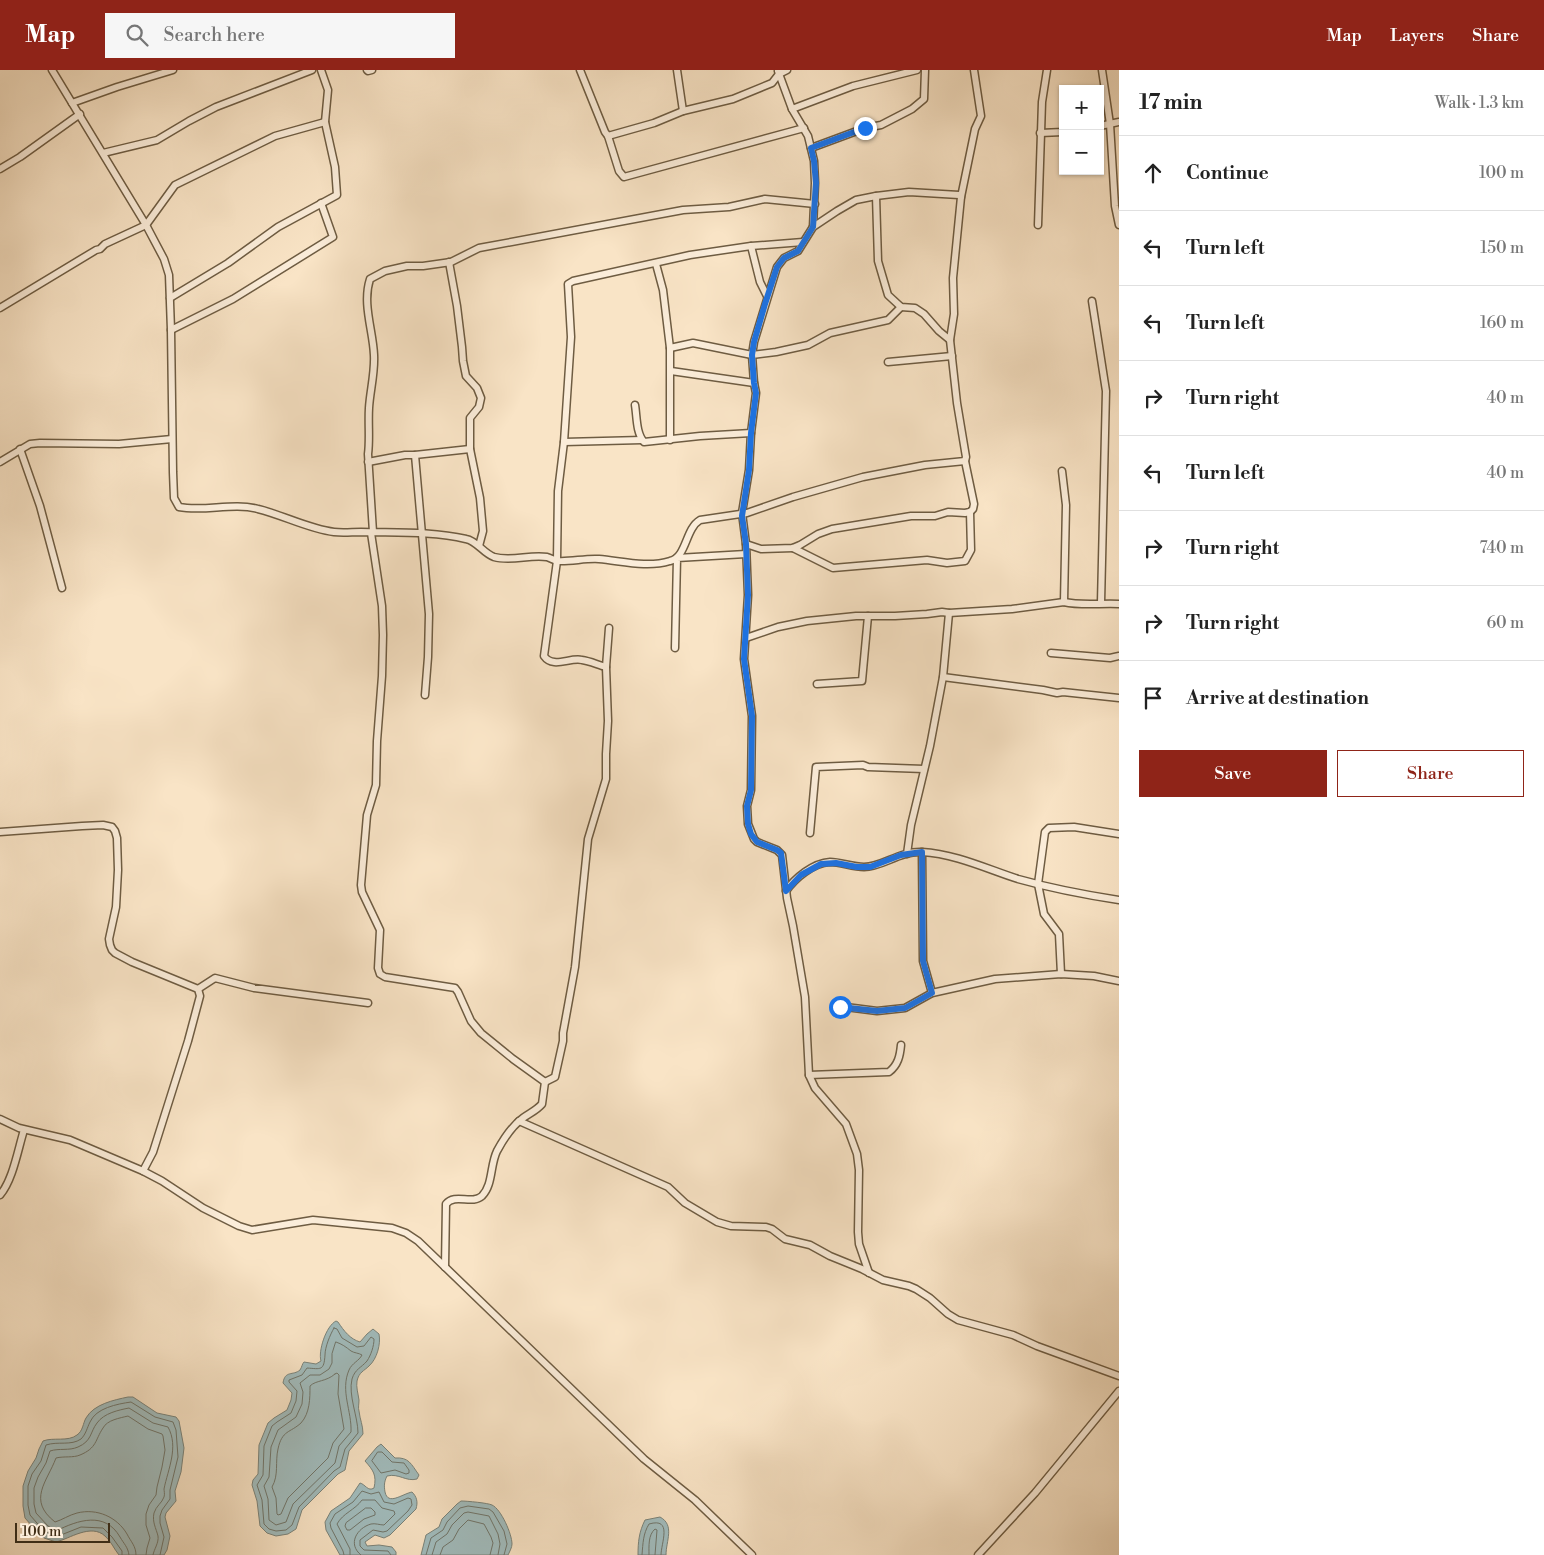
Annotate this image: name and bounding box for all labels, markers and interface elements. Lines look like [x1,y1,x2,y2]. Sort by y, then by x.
search box [105,13,455,58]
text: Map [25,20,75,50]
icon: search [123,21,151,49]
text: Search here [163,23,265,47]
text: Map [1327,24,1362,47]
text: Layers [1390,24,1444,47]
text: Share [1472,24,1519,47]
map controls [1059,85,1104,175]
button: + [1059,85,1104,130]
text: 17 min [1139,90,1202,116]
text: Walk · 1.3 km [1435,93,1524,113]
route end [854,117,877,140]
button: − [1059,130,1104,175]
icon: ahead [1139,159,1167,187]
text: Continue [1186,161,1269,185]
text: 100 m [1479,163,1524,183]
icon: left [1139,234,1167,262]
text: Turn left [1186,236,1265,260]
text: 150 m [1480,238,1524,258]
icon: left [1139,309,1167,337]
text: Turn left [1186,311,1265,335]
text: 160 m [1480,313,1524,333]
icon: right [1139,384,1167,412]
text: Turn right [1186,386,1279,410]
text: 40 m [1487,388,1524,408]
icon: left [1139,459,1167,487]
text: Turn left [1186,461,1265,485]
text: 40 m [1487,463,1524,483]
icon: right [1139,534,1167,562]
text: Turn right [1186,536,1279,560]
text: 740 m [1479,538,1524,558]
icon: right [1139,609,1167,637]
text: Turn right [1186,611,1279,635]
text: 60 m [1486,613,1524,633]
icon: arrive [1139,684,1167,712]
text: Arrive at destination [1186,686,1369,710]
button: Save [1139,750,1327,797]
button: Share [1337,750,1524,797]
route start [829,996,852,1019]
scale bar [15,1520,110,1543]
text: 100 m [22,1523,61,1541]

